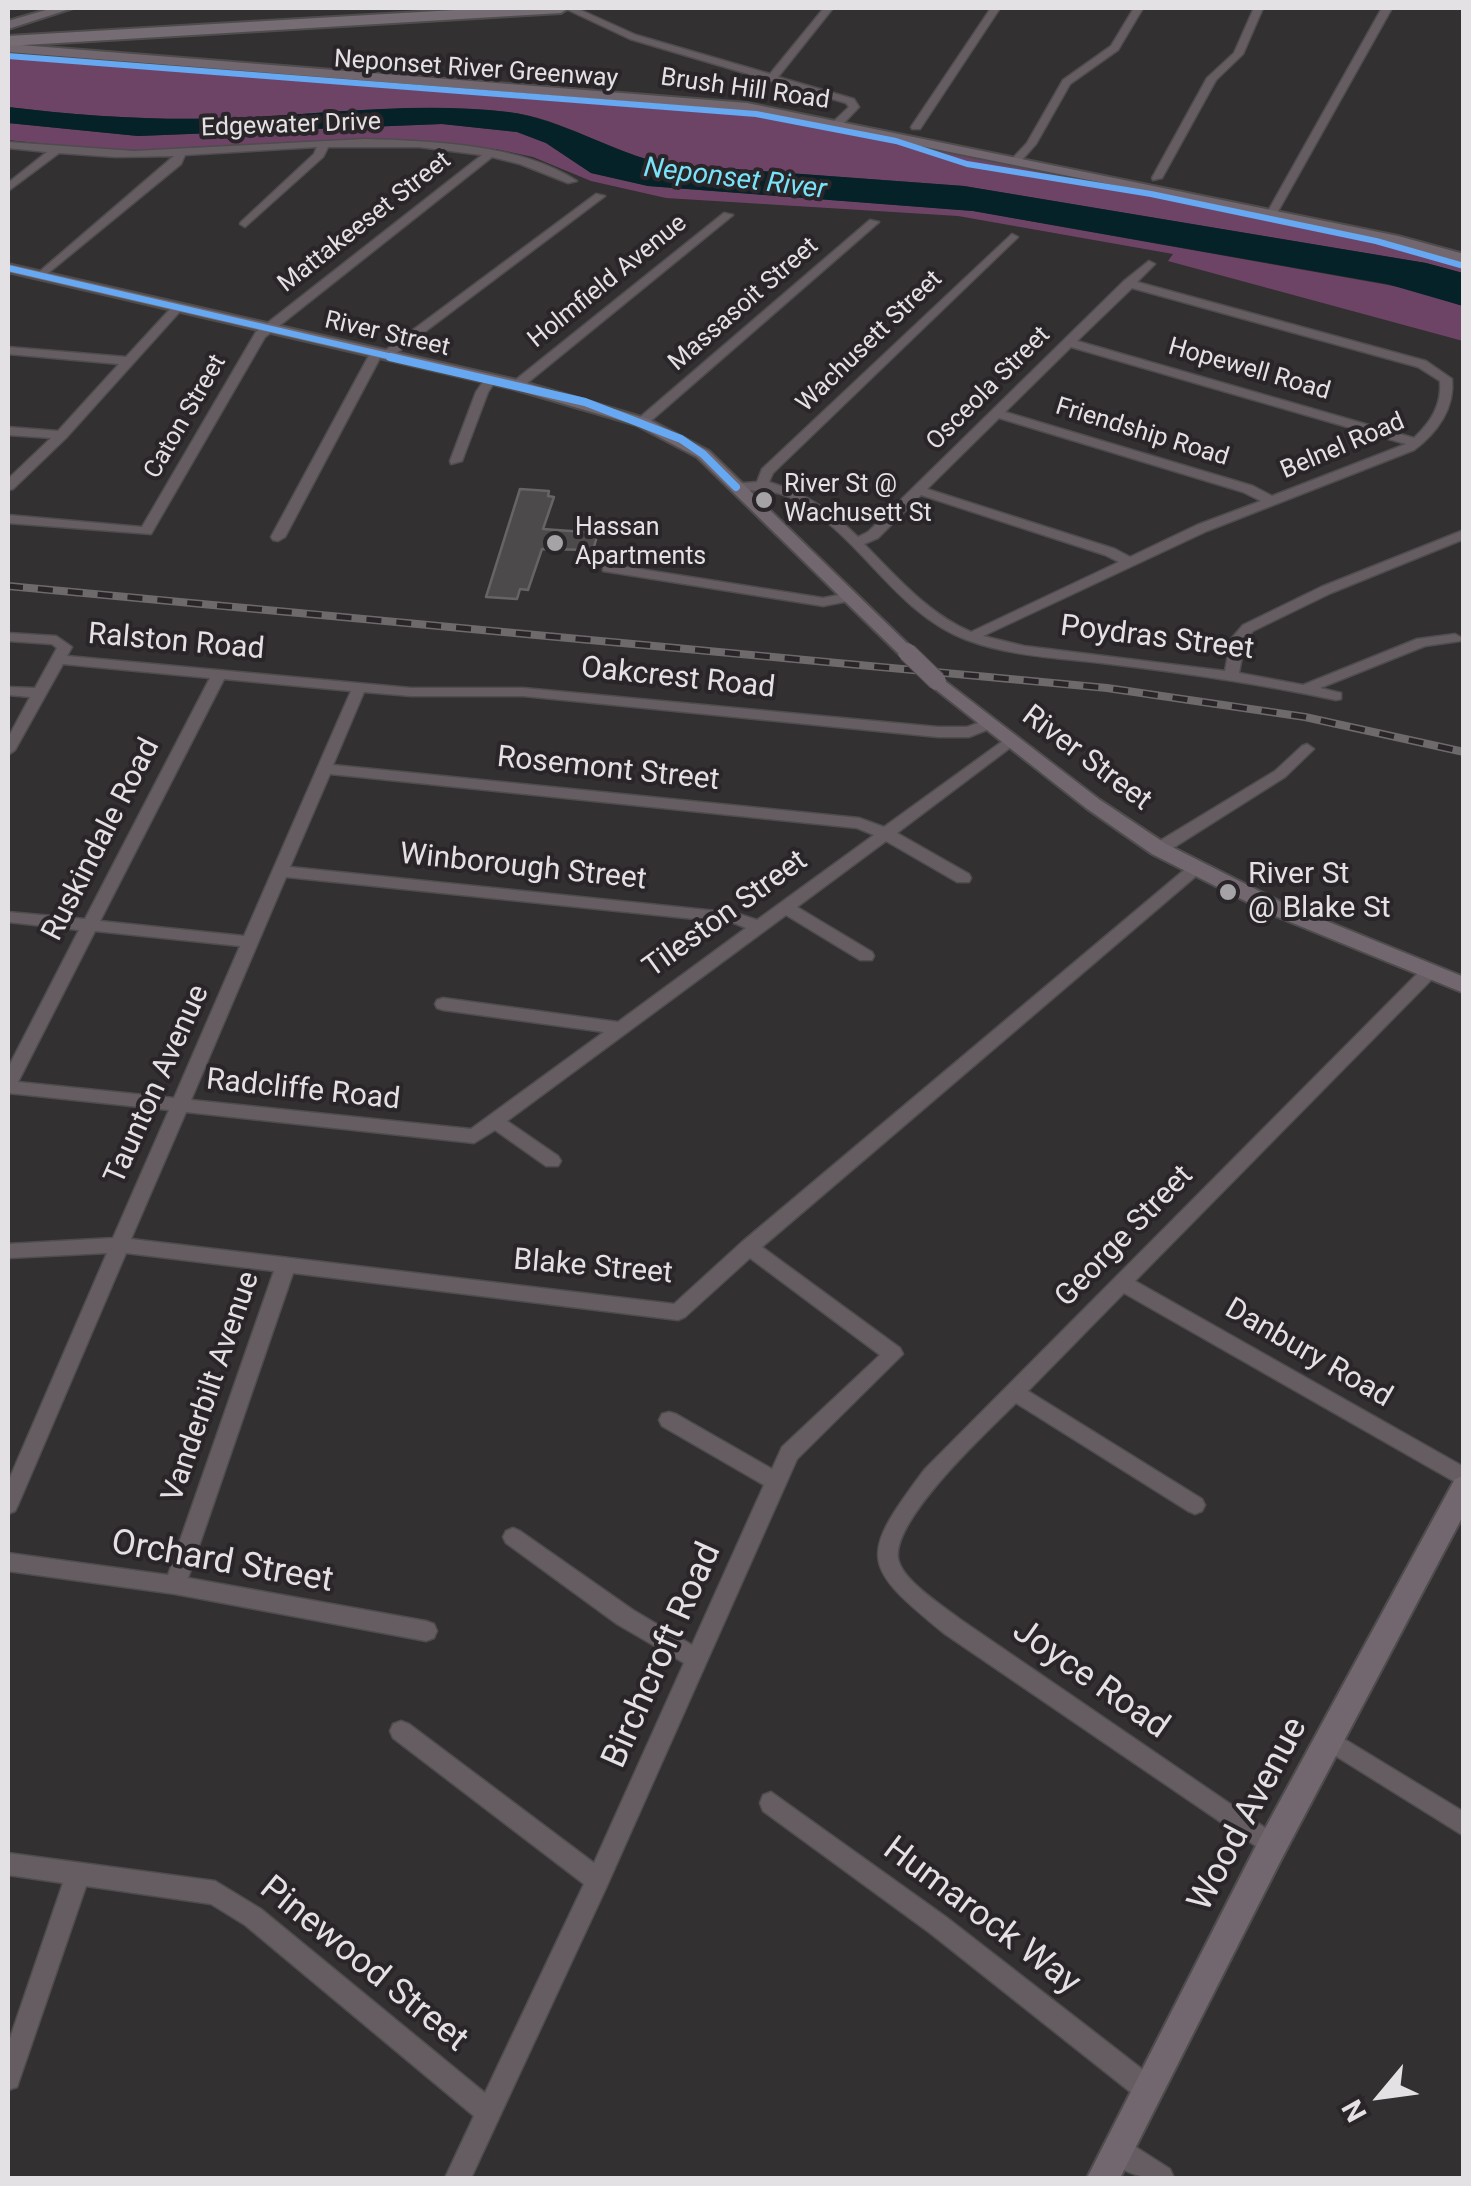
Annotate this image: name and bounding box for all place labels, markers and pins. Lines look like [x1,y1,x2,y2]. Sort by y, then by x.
place label: River St @ Wachusett St [784,471,932,530]
marker: River St @ Wachusett St [753,489,775,511]
place label: Hassan Apartments [575,514,706,573]
marker: Hassan Apartments [544,532,566,554]
place label: River St @ Blake St [1248,857,1391,928]
marker: River St @ Blake St [1217,881,1239,903]

